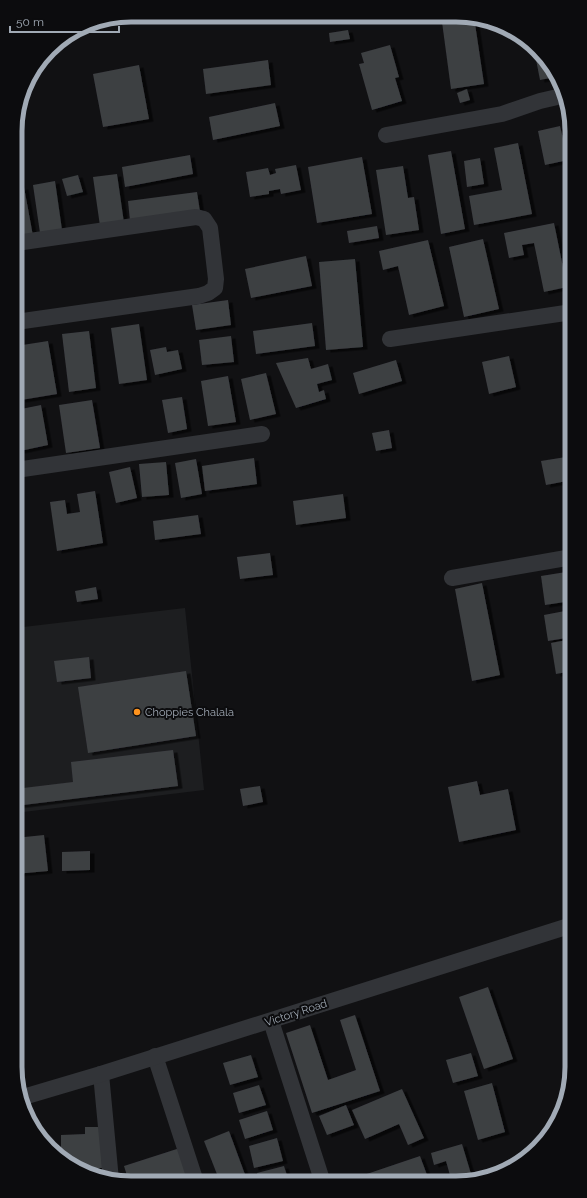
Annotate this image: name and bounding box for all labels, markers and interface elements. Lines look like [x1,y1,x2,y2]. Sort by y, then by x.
scale bar [10,8,119,34]
text: 50 m [16,15,44,29]
place label: Choppies Chalala [145,706,234,719]
marker: Choppies Chalala [132,707,142,717]
street label: Victory Road [263,997,329,1029]

